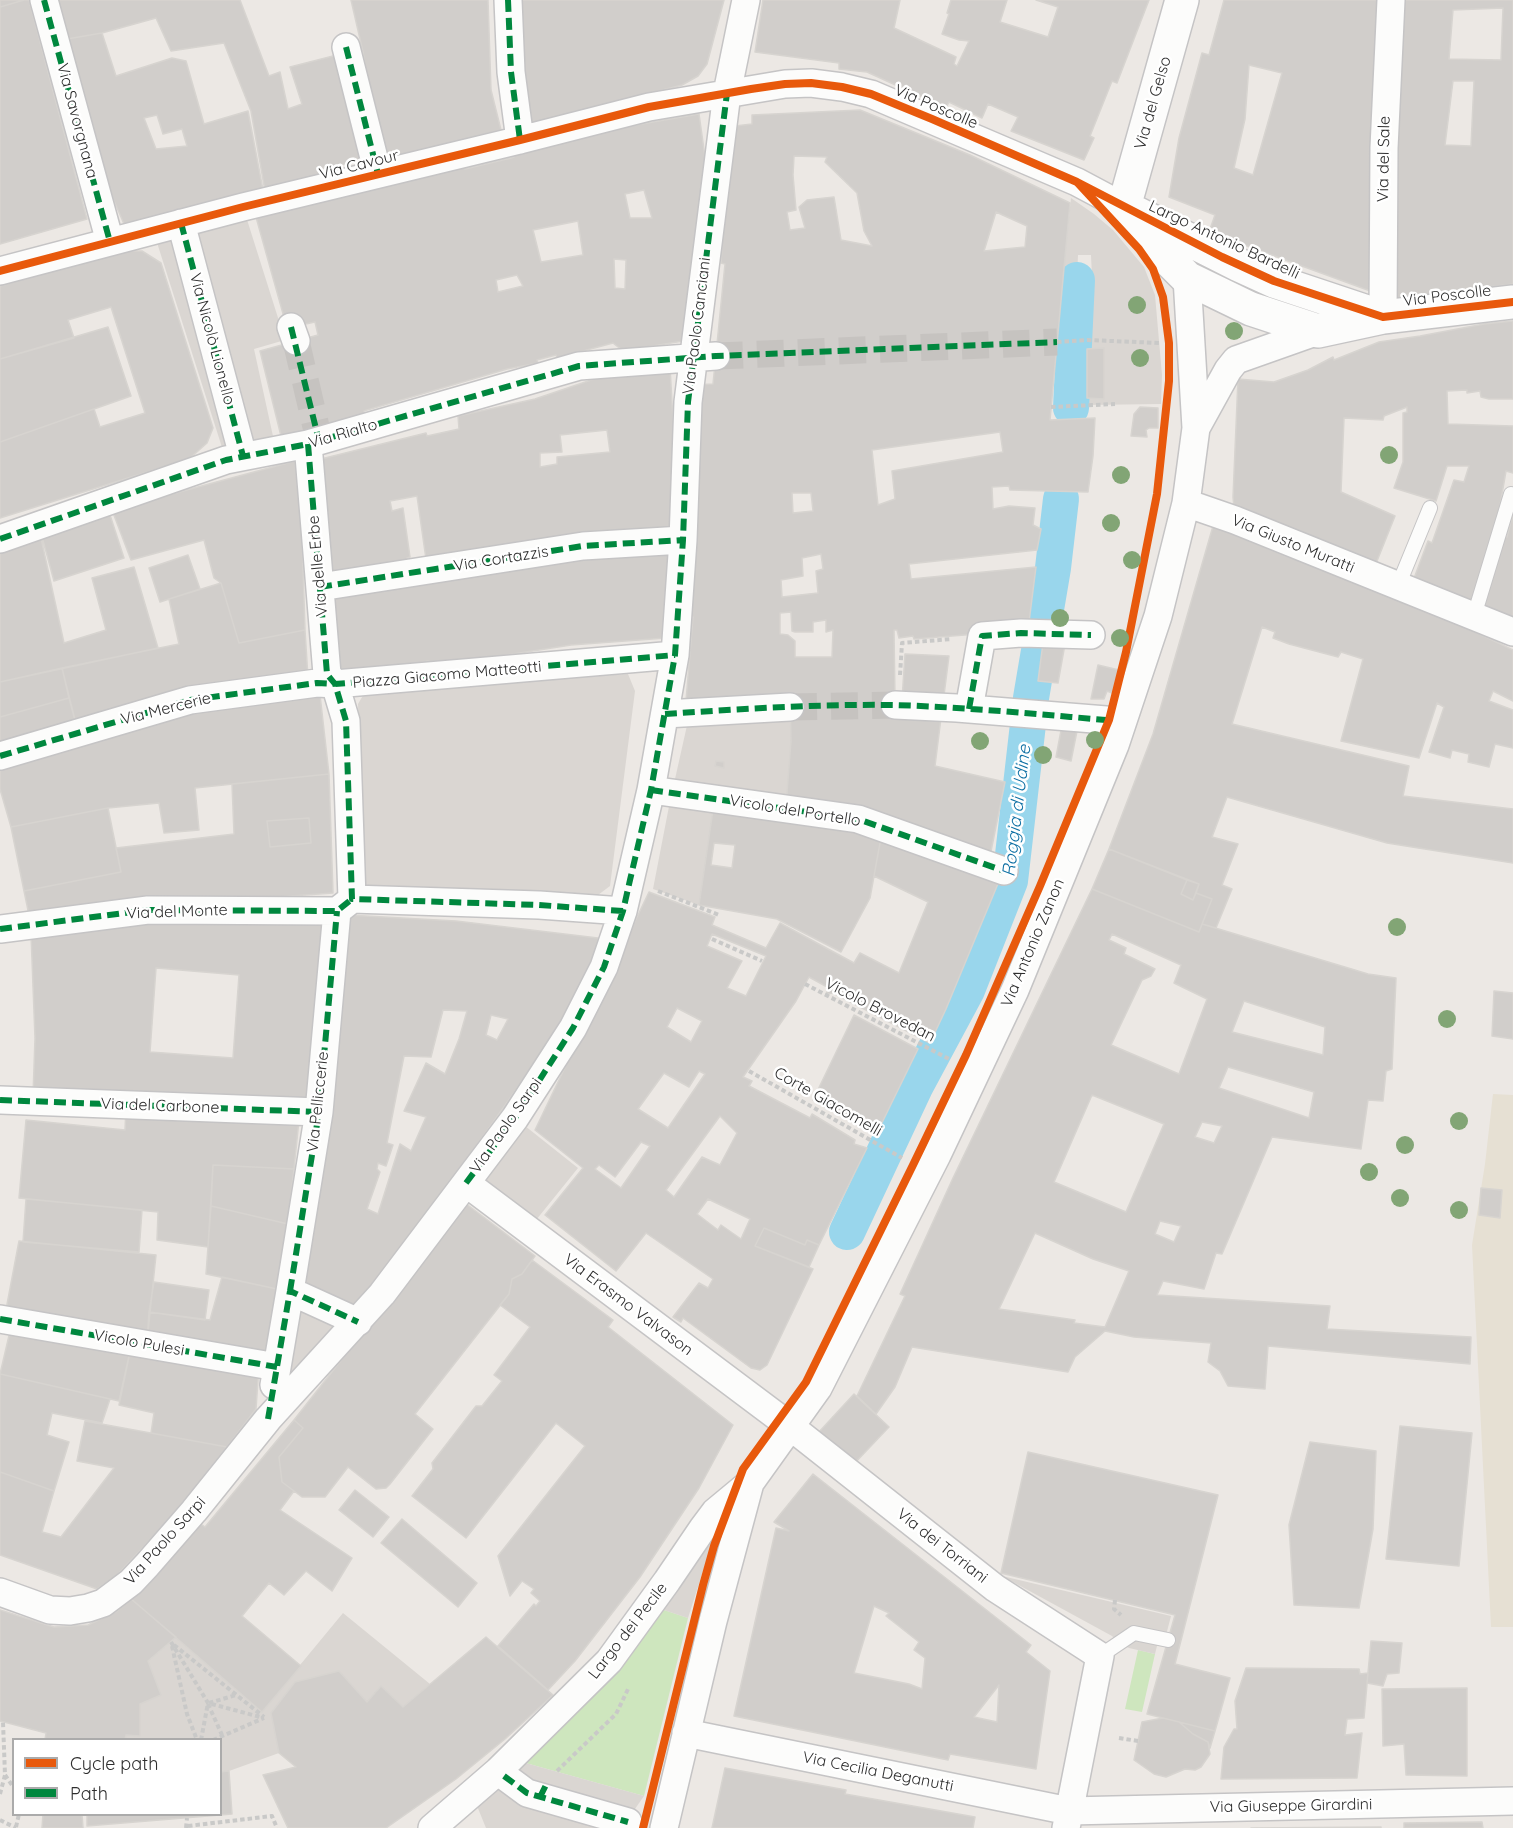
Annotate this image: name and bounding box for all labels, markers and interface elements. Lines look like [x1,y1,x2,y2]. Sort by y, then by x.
street label: Via del Gelso [1131,54,1175,152]
street label: Via Savorgnana [52,61,102,181]
street label: Via Poscolle [891,81,981,133]
street label: Via del Sale [1374,116,1394,202]
street label: Via Cavour [317,146,401,184]
street label: Largo Antonio Bardelli [1145,197,1303,283]
street label: Via Paolo Canciani [679,256,715,396]
street label: Via Nicolò Lionello [185,271,239,407]
street label: Via Poscolle [1402,281,1492,311]
street label: Via Rialto [306,415,380,453]
street label: Via Giusto Muratti [1229,511,1357,577]
street label: Via delle Erbe [304,515,332,617]
street label: Via Cortazzis [452,542,550,576]
street label: Piazza Giacomo Matteotti [352,657,542,693]
street label: Via Mercerie [119,689,213,729]
water label: Roggia di Udine [998,744,1036,878]
street label: Vicolo del Portello [728,791,862,831]
street label: Via Antonio Zanon [997,876,1069,1010]
street label: Via del Monte [126,901,228,923]
street label: Vicolo Brovedan [822,974,938,1046]
street label: Via Pelliccerie [303,1050,333,1154]
street label: Corte Giacomelli [771,1063,885,1141]
street label: Via Paolo Sarpi [466,1074,546,1178]
street label: Via del Carbone [100,1094,220,1118]
street label: Via Erasmo Valvason [560,1250,696,1360]
street label: Vicolo Pulesi [92,1326,186,1360]
street label: Via Paolo Sarpi [120,1493,210,1589]
street label: Via dei Torriani [893,1505,991,1587]
street label: Largo dei Pecile [584,1579,672,1683]
legend [12,1738,222,1816]
street label: Via Cecilia Deganutti [801,1748,955,1796]
text: Cycle path [70,1752,158,1775]
text: Path [70,1782,108,1805]
street label: Via Giuseppe Girardini [1209,1795,1373,1817]

